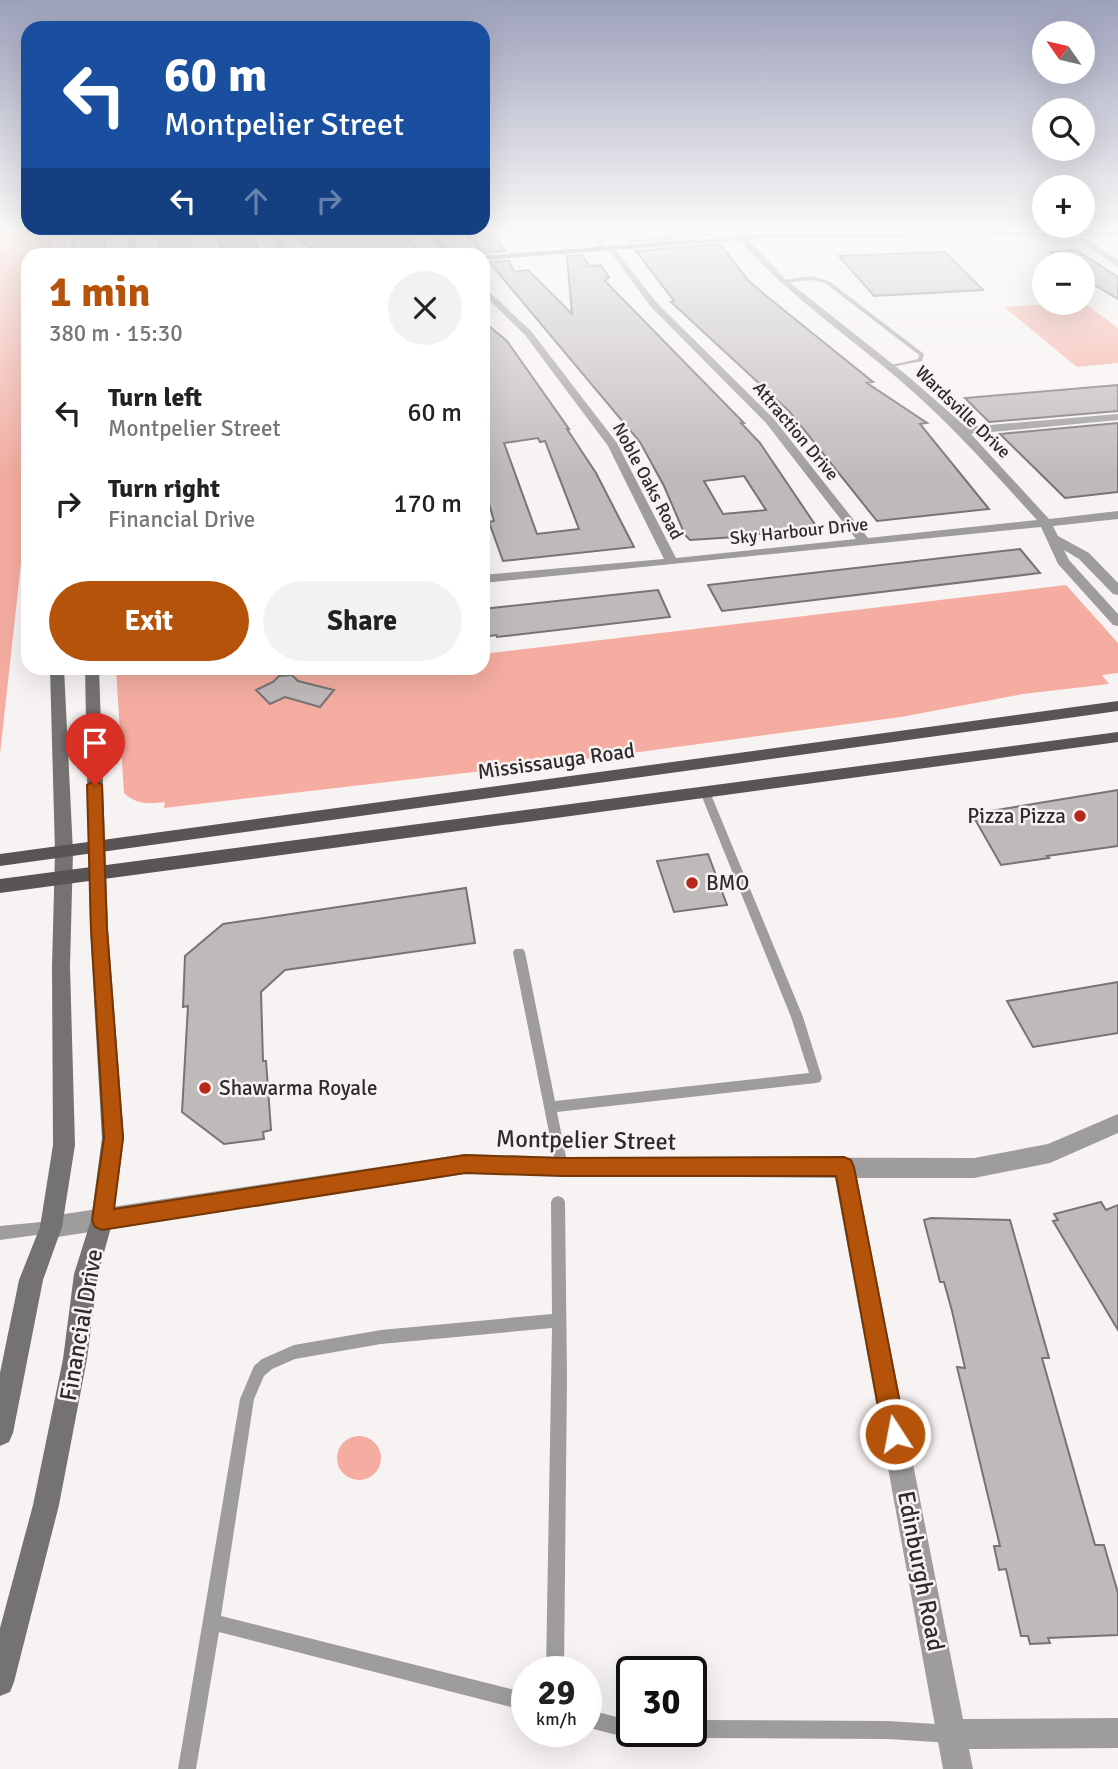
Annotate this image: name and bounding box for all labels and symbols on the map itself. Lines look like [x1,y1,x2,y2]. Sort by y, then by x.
north arrow [1032,21,1096,84]
street label: Wardsville Drive [911,361,1015,463]
street label: Attraction Drive [748,377,844,485]
street label: Noble Oaks Road [608,419,688,543]
street label: Sky Harbour Drive [729,513,869,549]
pin [65,713,125,785]
street label: Mississauga Road [476,737,636,785]
place label: Pizza Pizza [967,803,1066,829]
marker: Pizza Pizza [1072,808,1088,824]
place label: BMO [706,870,749,896]
marker: BMO [684,875,700,891]
place label: Shawarma Royale [219,1075,377,1101]
marker: Shawarma Royale [197,1080,213,1096]
street label: Montpelier Street [496,1123,676,1157]
street label: Financial Drive [53,1247,109,1403]
position arrow [858,1397,932,1471]
street label: Edinburgh Road [891,1488,951,1654]
speed limit sign: 30 [616,1656,707,1747]

